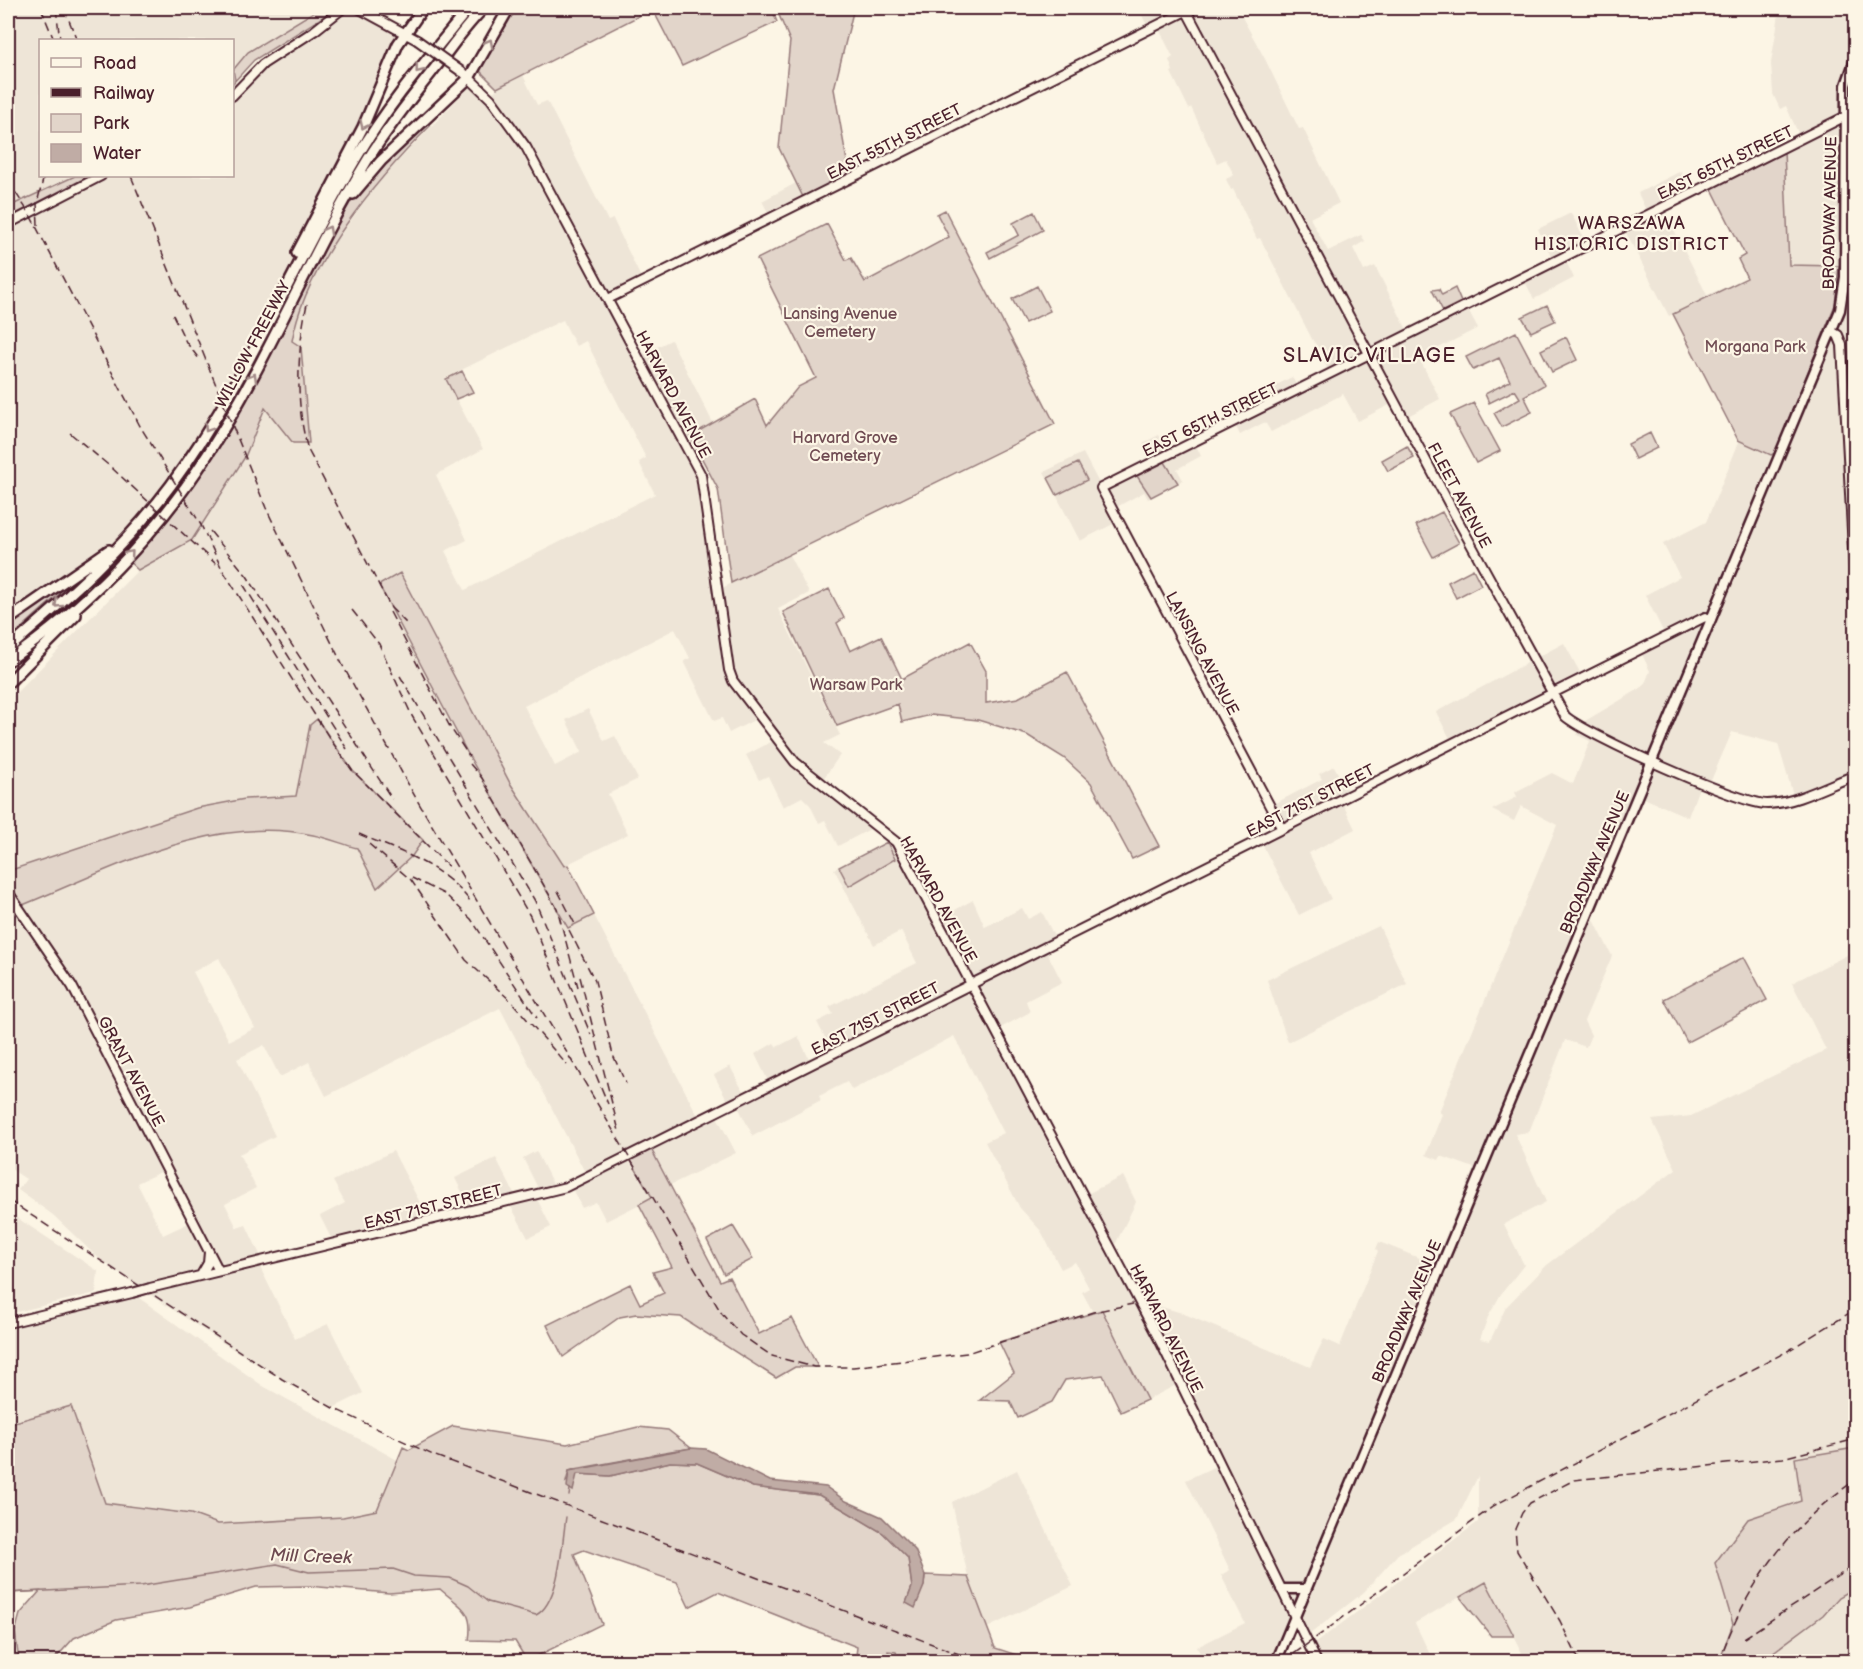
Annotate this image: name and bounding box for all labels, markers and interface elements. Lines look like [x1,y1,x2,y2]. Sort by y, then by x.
legend [39,39,234,177]
one-way arrow [482,39,493,49]
text: Road [93,53,137,74]
one-way arrow [416,63,427,74]
text: Railway [93,83,155,104]
street label: EAST 55TH STREET [824,100,965,184]
text: Park [93,113,129,134]
one-way arrow [359,118,371,129]
street label: EAST 65TH STREET [1655,122,1797,205]
street label: BROADWAY AVENUE [1820,136,1841,290]
text: Water [93,143,141,164]
district label: WARSZAWA HISTORIC DISTRICT [1534,213,1730,255]
one-way arrow [321,226,332,236]
street label: WILLOW FREEWAY [212,277,295,411]
park label: Lansing Avenue Cemetery [783,305,898,342]
street label: HARVARD AVENUE [631,328,714,462]
park label: Morgana Park [1704,338,1806,357]
district label: SLAVIC VILLAGE [1283,344,1457,368]
one-way arrow [245,373,257,383]
street label: EAST 65TH STREET [1140,379,1282,462]
one-way arrow [204,421,215,432]
park label: Harvard Grove Cemetery [792,429,898,466]
street label: FLEET AVENUE [1423,440,1495,552]
one-way arrow [123,550,134,561]
street label: LANSING AVENUE [1161,589,1242,719]
one-way arrow [54,597,65,608]
park label: Warsaw Park [810,676,902,695]
street label: EAST 71ST STREET [1243,761,1378,842]
street label: BROADWAY AVENUE [1557,788,1634,937]
street label: HARVARD AVENUE [895,833,980,966]
street label: EAST 71ST STREET [808,979,943,1060]
street label: GRANT AVENUE [94,1013,168,1130]
street label: EAST 71ST STREET [362,1181,505,1234]
street label: BROADWAY AVENUE [1369,1237,1446,1386]
street label: HARVARD AVENUE [1125,1261,1206,1396]
water label: Mill Creek [270,1545,353,1568]

